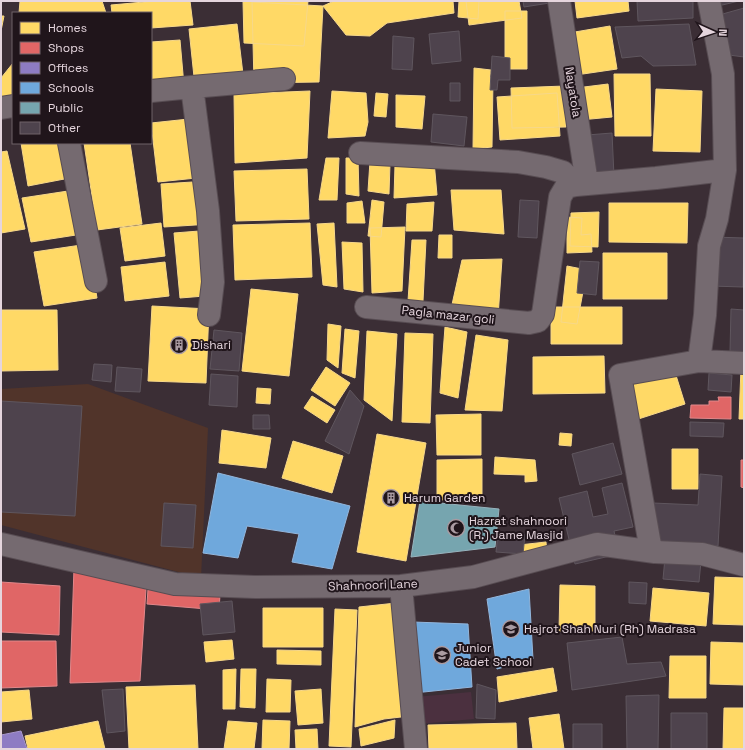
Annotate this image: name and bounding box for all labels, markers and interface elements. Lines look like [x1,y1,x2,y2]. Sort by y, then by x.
legend [12,12,152,144]
north arrow [693,12,733,52]
text: Homes [48,20,87,36]
text: N [716,28,730,37]
text: Shops [48,40,84,56]
text: Offices [48,60,88,76]
street label: Nayatola [561,65,585,119]
text: Schools [48,80,94,96]
text: Public [48,100,83,116]
text: Other [48,120,81,136]
street label: Pagla mazar goli [401,302,495,328]
building icon: Dishari [169,335,189,355]
place label: Dishari [192,337,231,353]
building icon: Harum Garden [381,488,401,508]
place label: Harum Garden [404,490,485,506]
place label: Hazrat shahnoori (R.) Jame Masjid [469,513,567,543]
mosque icon: Hazrat shahnoori (R.) Jame Masjid [446,518,466,538]
street label: Shahnoori Lane [328,575,418,595]
school or university icon: Hajrot Shah Nuri (Rh) Madrasa [501,619,521,639]
place label: Hajrot Shah Nuri (Rh) Madrasa [524,621,696,637]
place label: Junior Cadet School [455,640,532,670]
school or university icon: Junior Cadet School [432,645,452,665]

